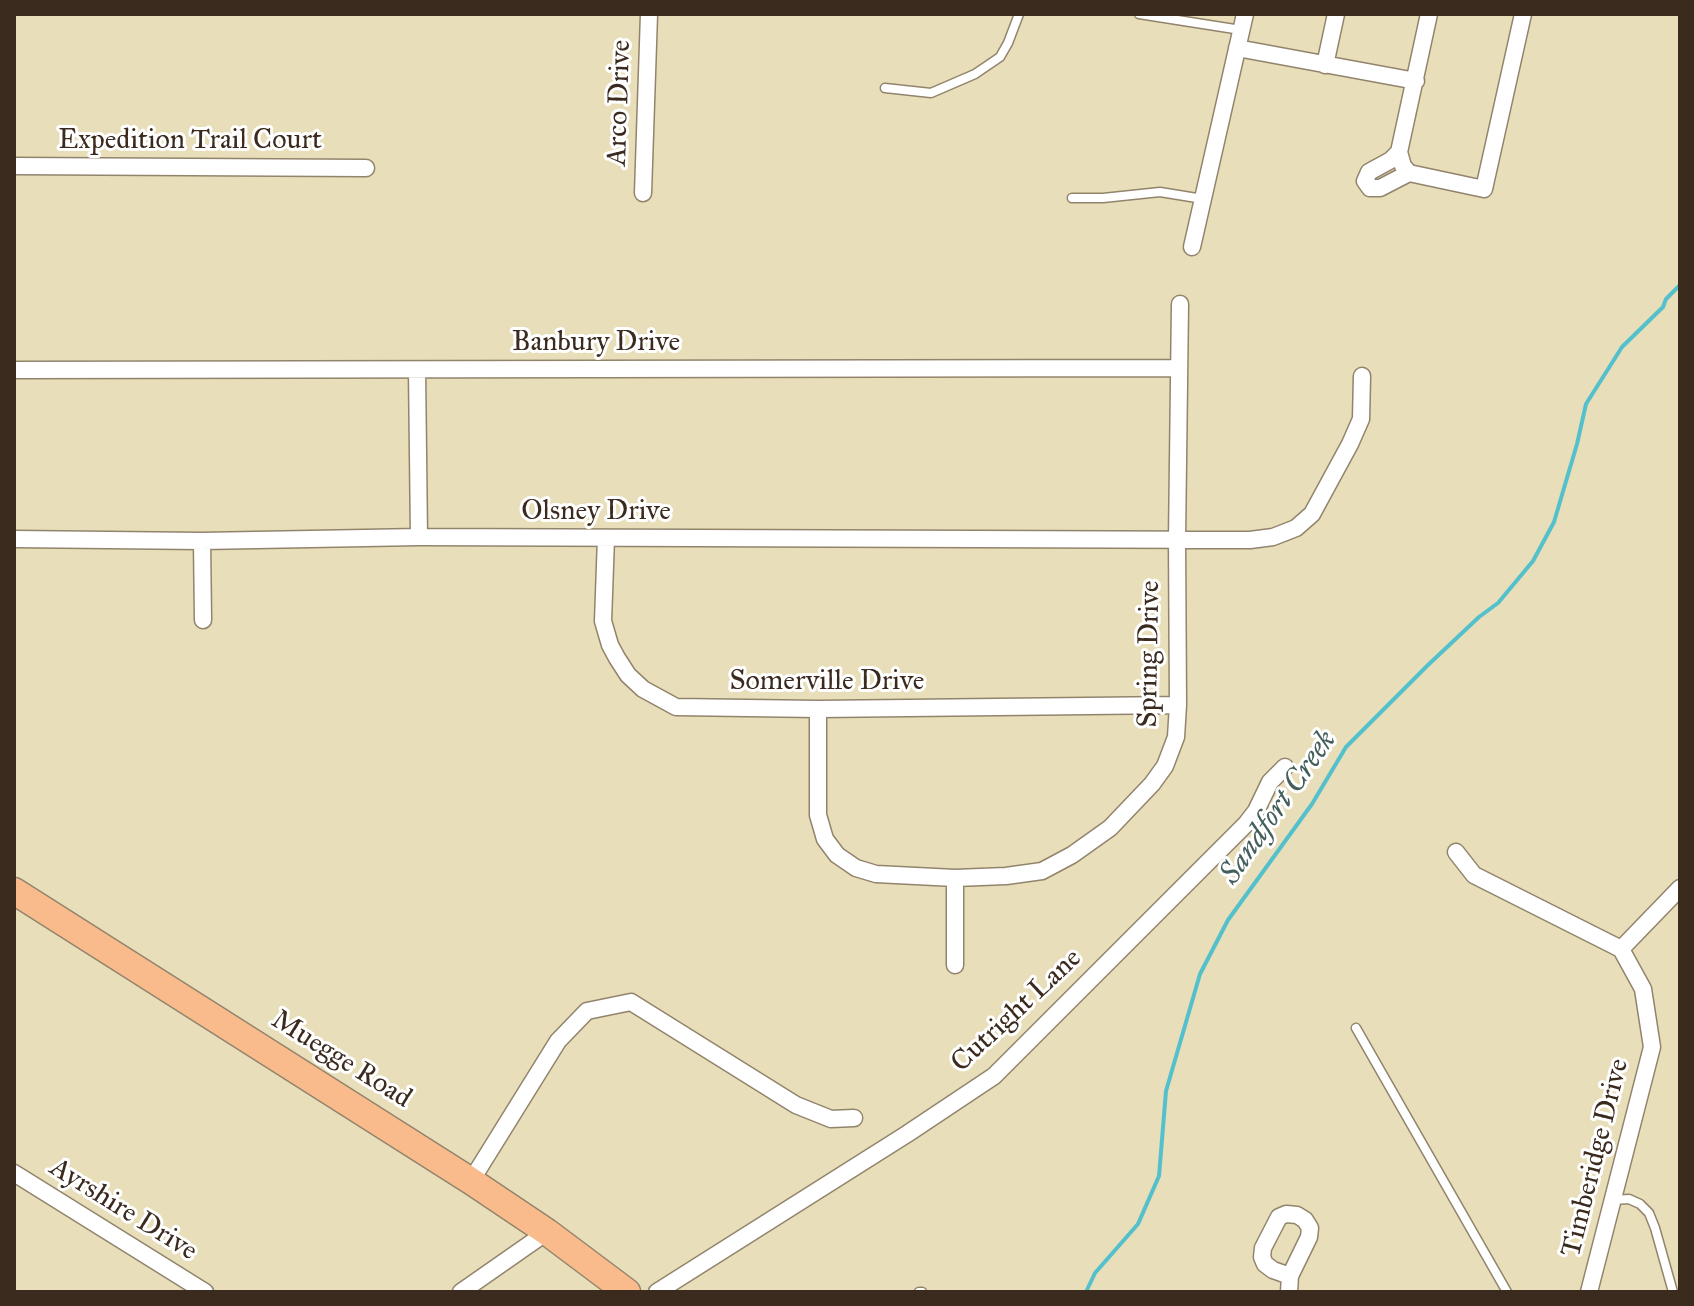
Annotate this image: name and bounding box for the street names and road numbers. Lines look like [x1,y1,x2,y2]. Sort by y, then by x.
street label: Arco Drive [601,39,639,167]
street label: Expedition Trail Court [58,124,322,158]
street label: Banbury Drive [512,326,680,360]
street label: Olsney Drive [521,495,671,529]
street label: Spring Drive [1132,580,1168,728]
street label: Somerville Drive [729,665,925,699]
street label: Cutright Lane [945,942,1089,1080]
street label: Muegge Road [265,1004,417,1116]
street label: Timberidge Drive [1555,1055,1637,1261]
street label: Ayrshire Drive [43,1151,203,1269]

